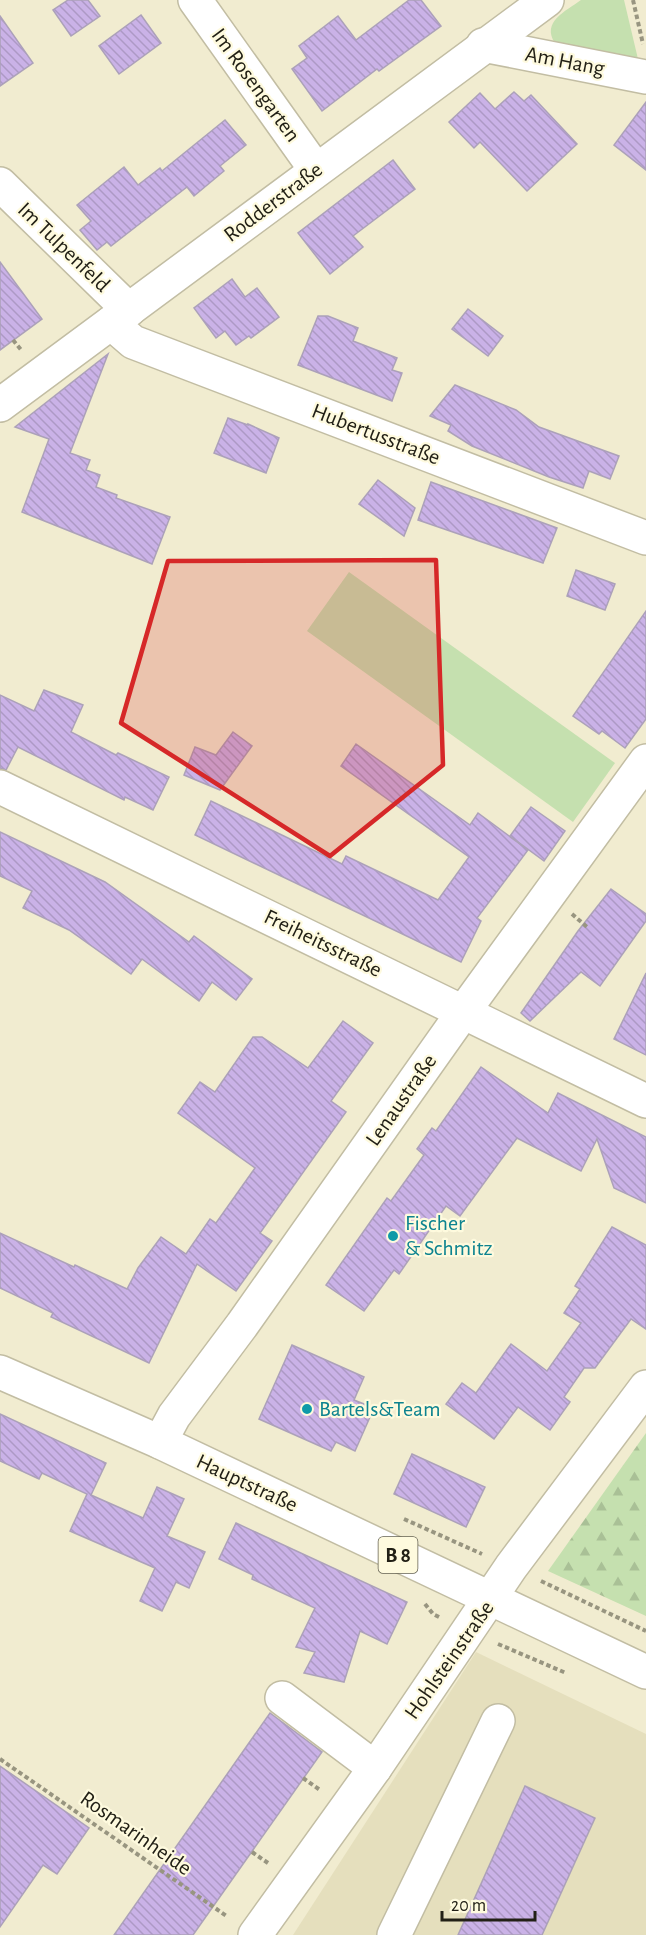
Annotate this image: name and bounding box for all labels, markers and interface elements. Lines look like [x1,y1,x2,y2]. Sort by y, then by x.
street label: Im Rosengarten [208,24,304,146]
street label: Am Hang [523,43,607,80]
street label: Rodderstraße [220,158,326,246]
street label: Im Tulpenfeld [14,198,114,296]
street label: Hubertusstraße [309,399,443,469]
street label: Freiheitsstraße [261,905,385,981]
street label: Lenaustraße [362,1050,440,1150]
place label: Fischer & Schmitz [405,1212,493,1259]
marker: Fischer & Schmitz [386,1229,400,1243]
place label: Bartels&Team [319,1398,441,1420]
marker: Bartels&Team [300,1402,314,1416]
street label: Hauptstraße [193,1450,301,1516]
road number: B 8 [378,1537,418,1573]
street label: Hohlsteinstraße [400,1597,498,1723]
street label: Rosmarinheide [76,1787,196,1879]
scale bar [442,1884,535,1922]
text: 20 m [451,1897,486,1915]

